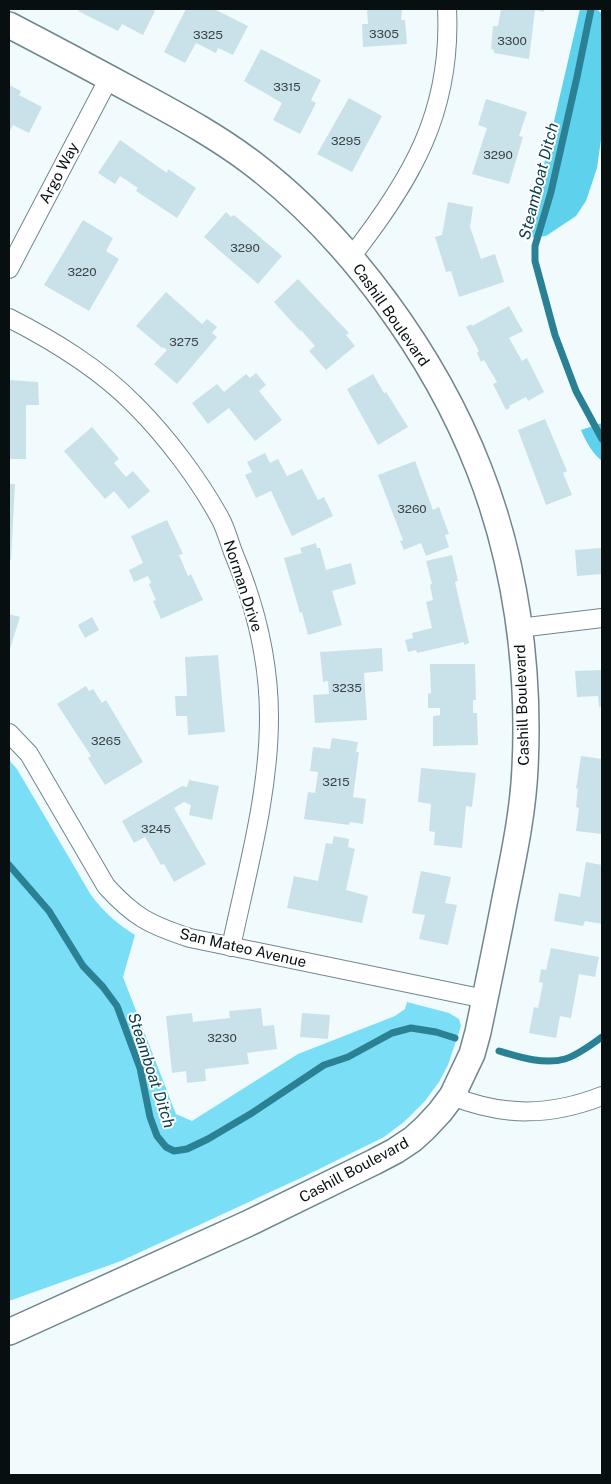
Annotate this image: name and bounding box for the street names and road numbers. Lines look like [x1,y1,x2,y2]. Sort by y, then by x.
street label: Argo Way [35,139,82,206]
street label: Cashill Boulevard [350,260,433,369]
street label: Norman Drive [221,538,266,634]
street label: Cashill Boulevard [511,644,532,766]
street label: San Mateo Avenue [178,925,308,970]
street label: Cashill Boulevard [296,1134,411,1206]

